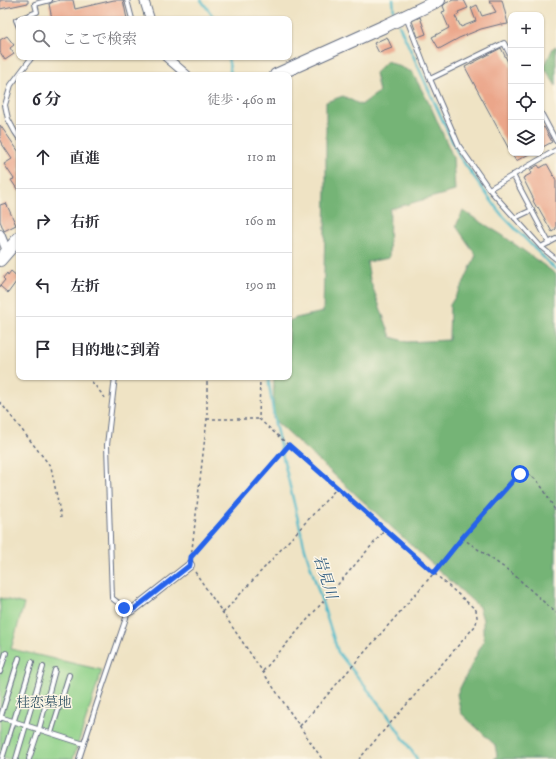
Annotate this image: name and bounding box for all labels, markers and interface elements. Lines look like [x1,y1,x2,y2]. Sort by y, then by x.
map controls [508,12,544,156]
button: + [508,12,544,48]
search box [16,16,292,60]
icon: search [30,27,52,49]
text: ここで検索 [62,30,137,49]
button: − [508,48,544,84]
button: locate [508,84,544,120]
text: 6 分 [32,89,62,111]
text: 徒歩 · 460 m [207,92,276,108]
button: layers [508,120,544,156]
icon: ahead [32,146,54,168]
text: 直進 [70,149,100,168]
text: 110 m [247,149,276,165]
icon: right [32,210,54,232]
text: 右折 [70,213,100,232]
text: 160 m [245,213,276,229]
icon: left [32,274,54,296]
text: 左折 [70,277,100,296]
text: 190 m [245,277,276,293]
icon: arrive [32,338,54,360]
text: 目的地に到着 [70,341,160,360]
route start [511,465,529,483]
water label: 岩見川 [309,553,342,603]
route end [115,599,133,617]
park label: 桂恋墓地 [16,694,72,712]

